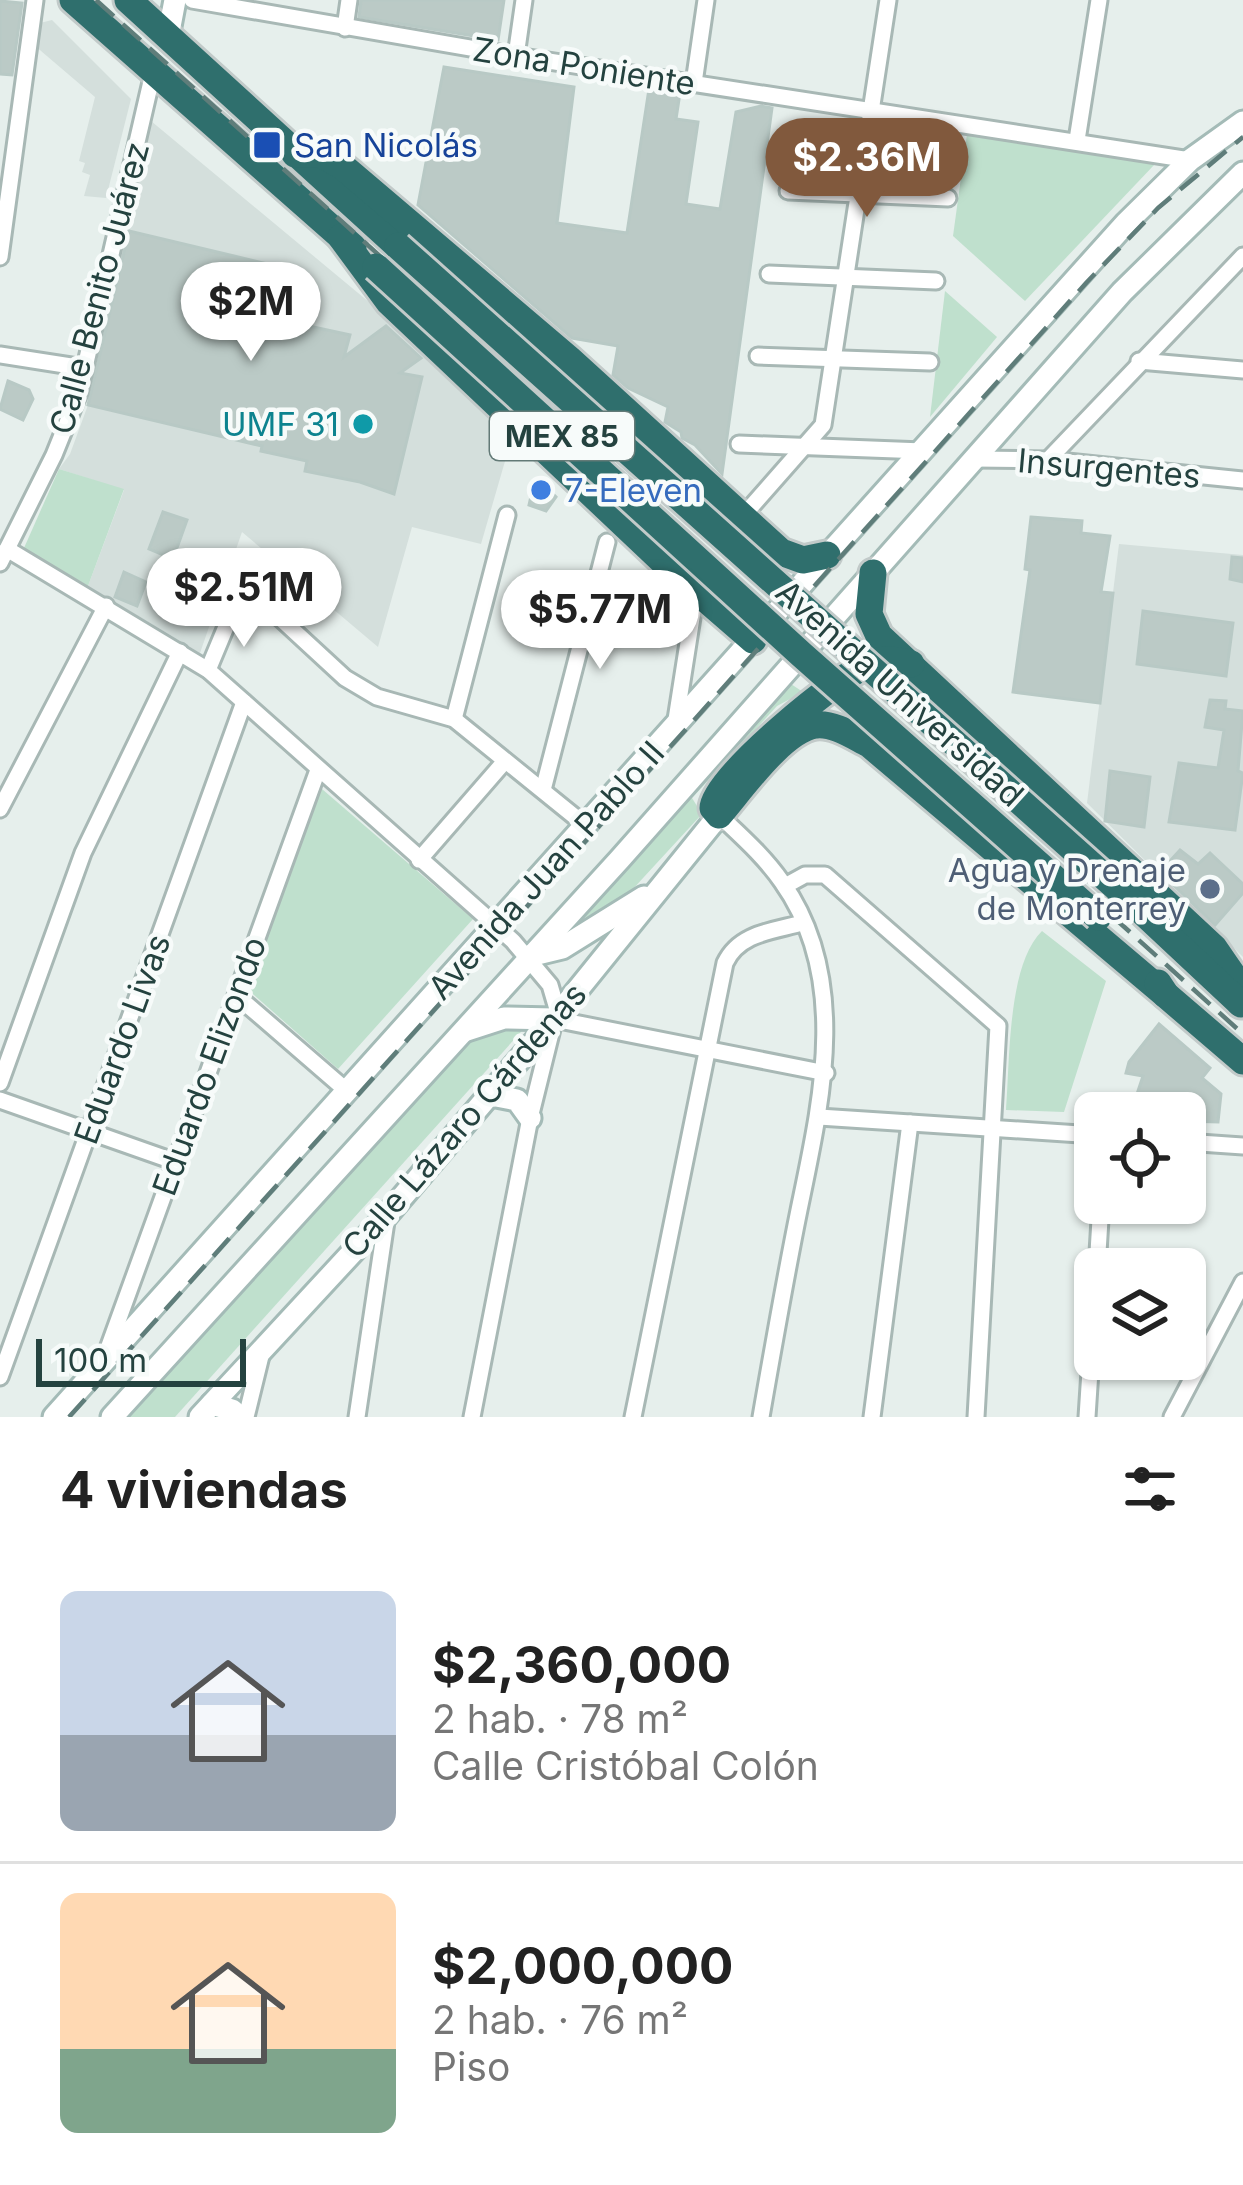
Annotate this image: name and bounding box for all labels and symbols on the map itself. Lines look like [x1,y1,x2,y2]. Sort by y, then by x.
street label: Zona Poniente [470,29,698,103]
pin: $2.36M [769,118,965,220]
place label: San Nicolás [294,125,478,165]
marker: San Nicolás [251,129,283,161]
street label: Calle Benito Juárez [41,138,157,438]
pin: $2M [193,262,309,364]
place label: UMF 31 [222,404,339,444]
marker: UMF 31 [350,411,376,437]
road number: MEX 85 [490,412,634,460]
street label: Insurgentes [1016,440,1202,496]
place label: 7-Eleven [565,470,702,510]
marker: 7-Eleven [528,477,554,503]
pin: $2.51M [146,548,342,650]
pin: $5.77M [502,570,698,672]
street label: Avenida Universidad [768,571,1032,815]
street label: Avenida Juan Pablo II [420,733,672,1007]
place label: Agua y Drenaje de Monterrey [948,850,1186,928]
marker: Agua y Drenaje de Monterrey [1197,876,1223,902]
street label: Eduardo Livas [66,929,178,1149]
street label: Eduardo Elizondo [144,931,274,1201]
street label: Calle Lázaro Cárdenas [334,974,594,1266]
scale bar [36,1333,246,1386]

